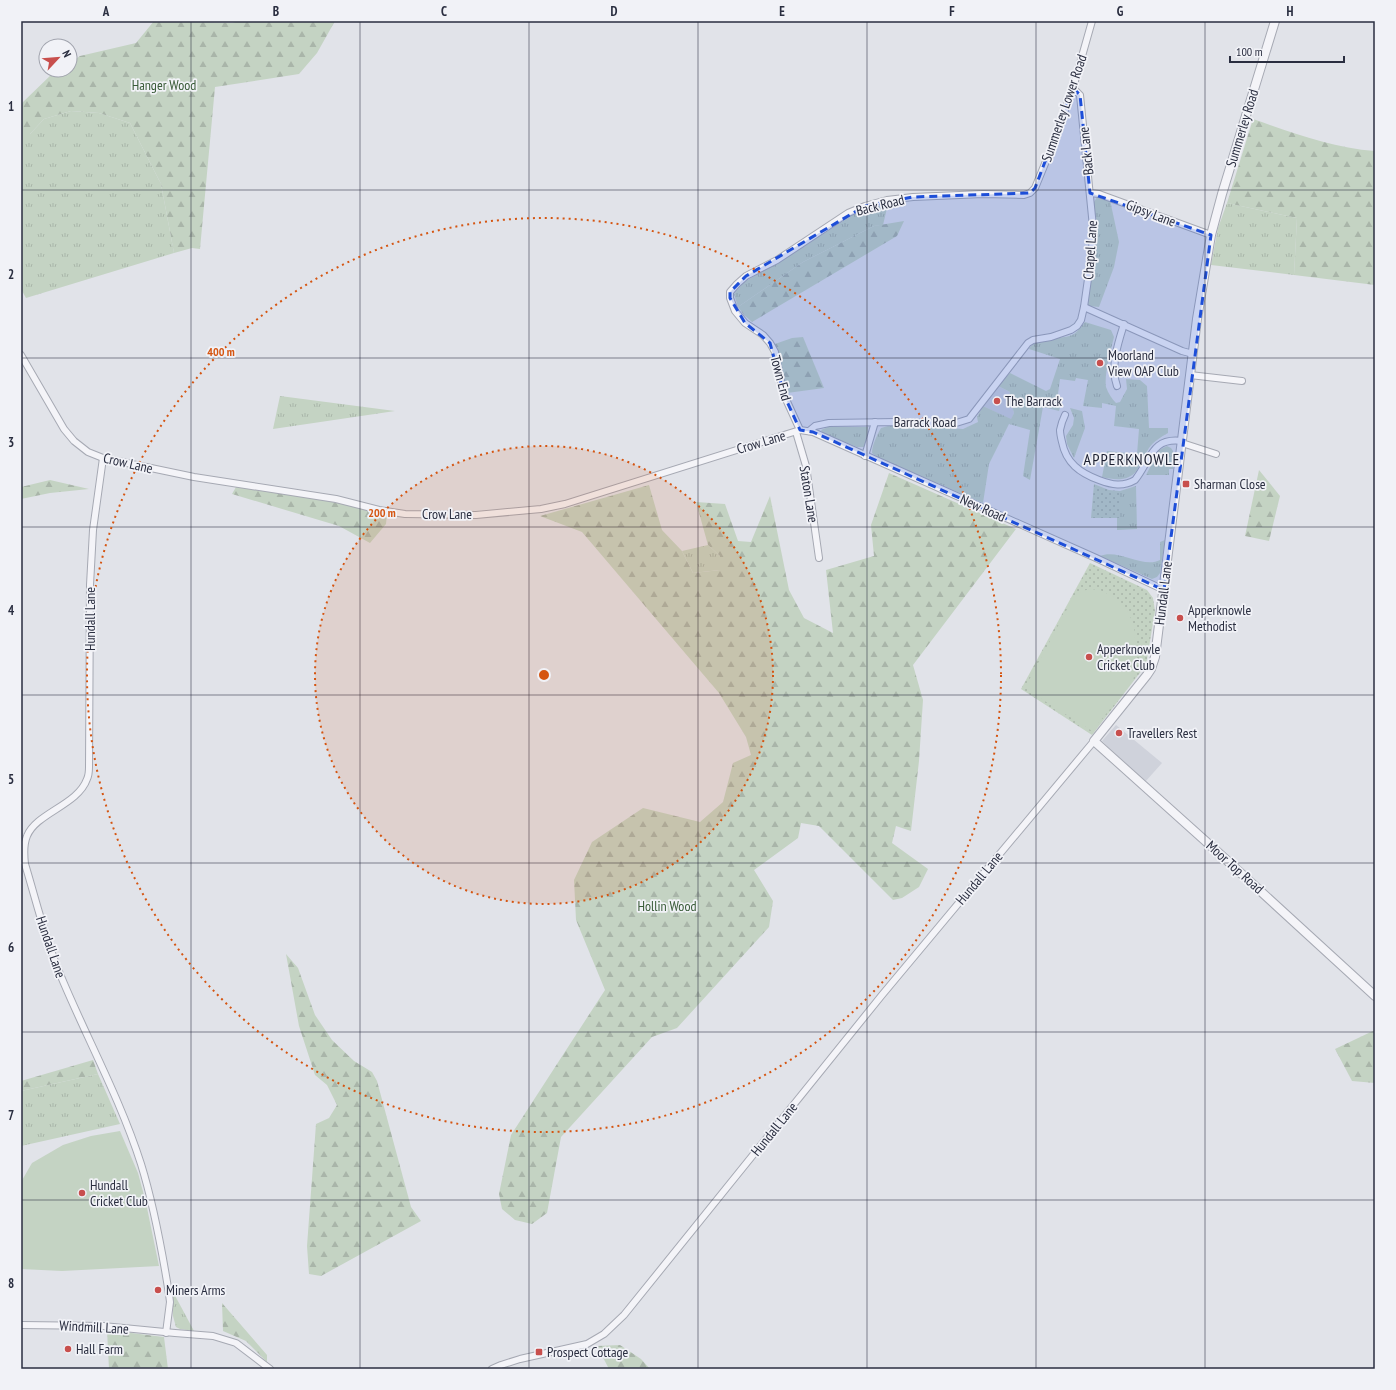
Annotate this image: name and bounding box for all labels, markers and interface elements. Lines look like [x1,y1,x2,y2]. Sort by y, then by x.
text: A [102,3,110,20]
text: B [273,3,279,20]
text: C [441,3,447,20]
text: D [611,3,618,20]
text: E [779,3,785,20]
text: F [949,3,955,20]
text: G [1117,3,1124,20]
text: H [1287,3,1294,20]
north arrow [38,38,78,78]
scale bar [1230,38,1344,64]
text: 100 m [1236,44,1263,59]
text: N [59,48,75,59]
street label: Summerley Lower Road [1037,52,1091,164]
park label: Hanger Wood [132,76,196,94]
street label: Summerley Road [1222,87,1262,169]
text: 1 [8,98,14,115]
street label: Back Lane [1074,126,1097,176]
street label: Back Road [854,190,906,220]
street label: Gipsy Lane [1124,195,1179,231]
street label: Chapel Lane [1079,220,1101,280]
text: 2 [8,266,14,283]
text: 400 m [207,344,235,359]
place label: Moorland View OAP Club [1107,346,1179,380]
street label: Town End [766,353,796,403]
marker: Moorland View OAP Club [1095,358,1105,368]
place label: The Barrack [1005,392,1063,410]
marker: The Barrack [992,396,1002,406]
street label: Barrack Road [894,413,956,431]
street label: Crow Lane [734,426,788,458]
text: 3 [8,434,14,451]
street label: Crow Lane [102,449,155,477]
district label: APPERKNOWLE [1084,449,1180,469]
street label: Staton Lane [796,464,822,524]
place label: Sharman Close [1194,475,1266,493]
marker: Sharman Close [1181,479,1191,489]
street label: New Road [957,490,1009,526]
text: 200 m [368,505,396,520]
street label: Crow Lane [422,505,472,523]
street label: Hundall Lane [1150,560,1176,626]
street label: Hundall Lane [81,587,99,651]
place label: Apperknowle Methodist [1188,601,1251,635]
text: 4 [8,602,15,619]
marker: Apperknowle Methodist [1175,613,1185,623]
place label: Apperknowle Cricket Club [1097,640,1160,674]
marker: Apperknowle Cricket Club [1084,652,1094,662]
centre of rings [537,668,551,682]
place label: Travellers Rest [1127,724,1197,742]
marker: Travellers Rest [1114,728,1124,738]
text: 5 [8,771,14,788]
street label: Moor Top Road [1202,836,1268,898]
street label: Hundall Lane [952,848,1007,908]
park label: Hollin Wood [637,897,697,915]
street label: Hundall Lane [32,914,70,980]
text: 6 [8,939,14,956]
street label: Hundall Lane [747,1098,801,1160]
text: 7 [8,1107,14,1124]
place label: Hundall Cricket Club [90,1176,148,1210]
marker: Hundall Cricket Club [77,1188,87,1198]
text: 8 [8,1275,14,1292]
place label: Miners Arms [166,1281,226,1299]
marker: Miners Arms [153,1285,163,1295]
street label: Windmill Lane [59,1316,129,1338]
place label: Hall Farm [76,1340,123,1358]
place label: Prospect Cottage [547,1343,629,1361]
marker: Hall Farm [63,1344,73,1354]
marker: Prospect Cottage [534,1347,544,1357]

